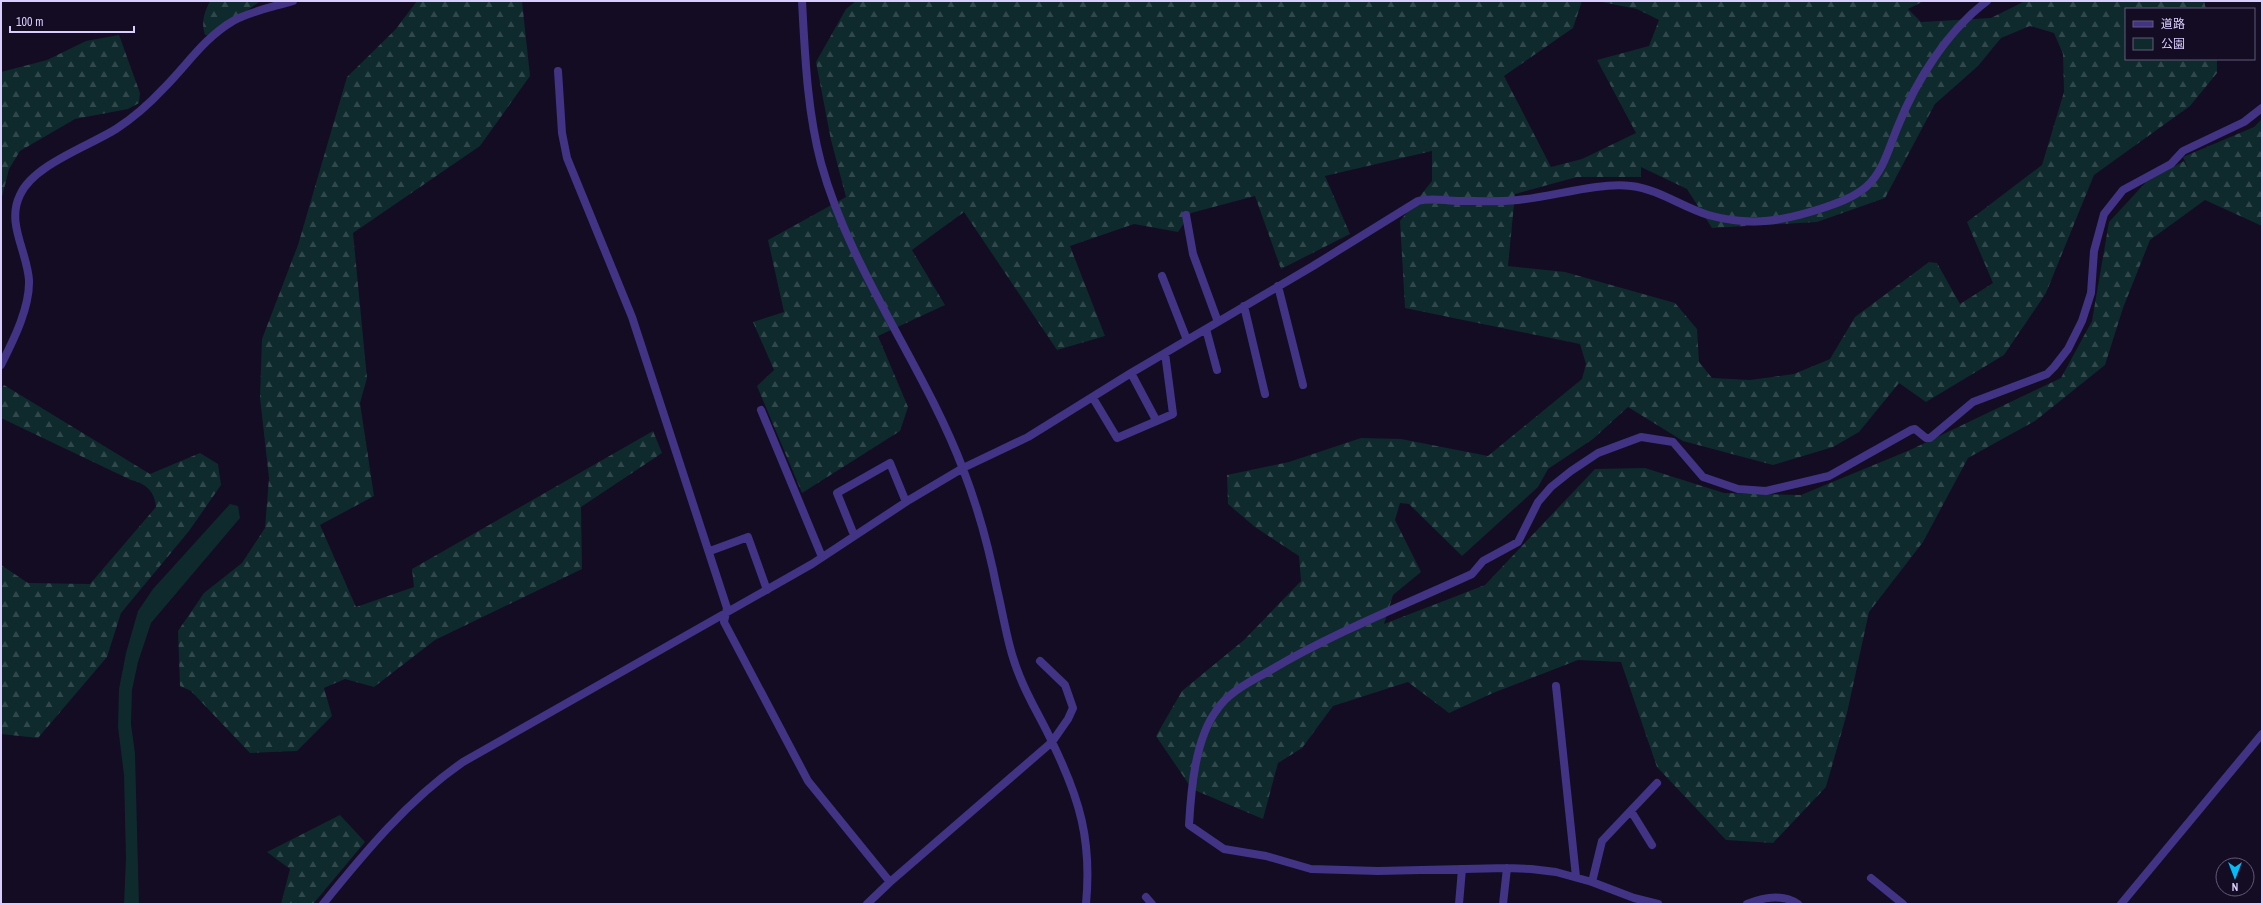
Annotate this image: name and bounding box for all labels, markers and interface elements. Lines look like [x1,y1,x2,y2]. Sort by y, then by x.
scale bar [10,8,134,34]
legend [2125,8,2255,60]
text: 100 m [16,14,43,30]
text: 道路 [2161,16,2185,32]
text: 公園 [2161,36,2185,52]
north arrow [2215,857,2255,897]
text: N [2232,880,2238,894]

